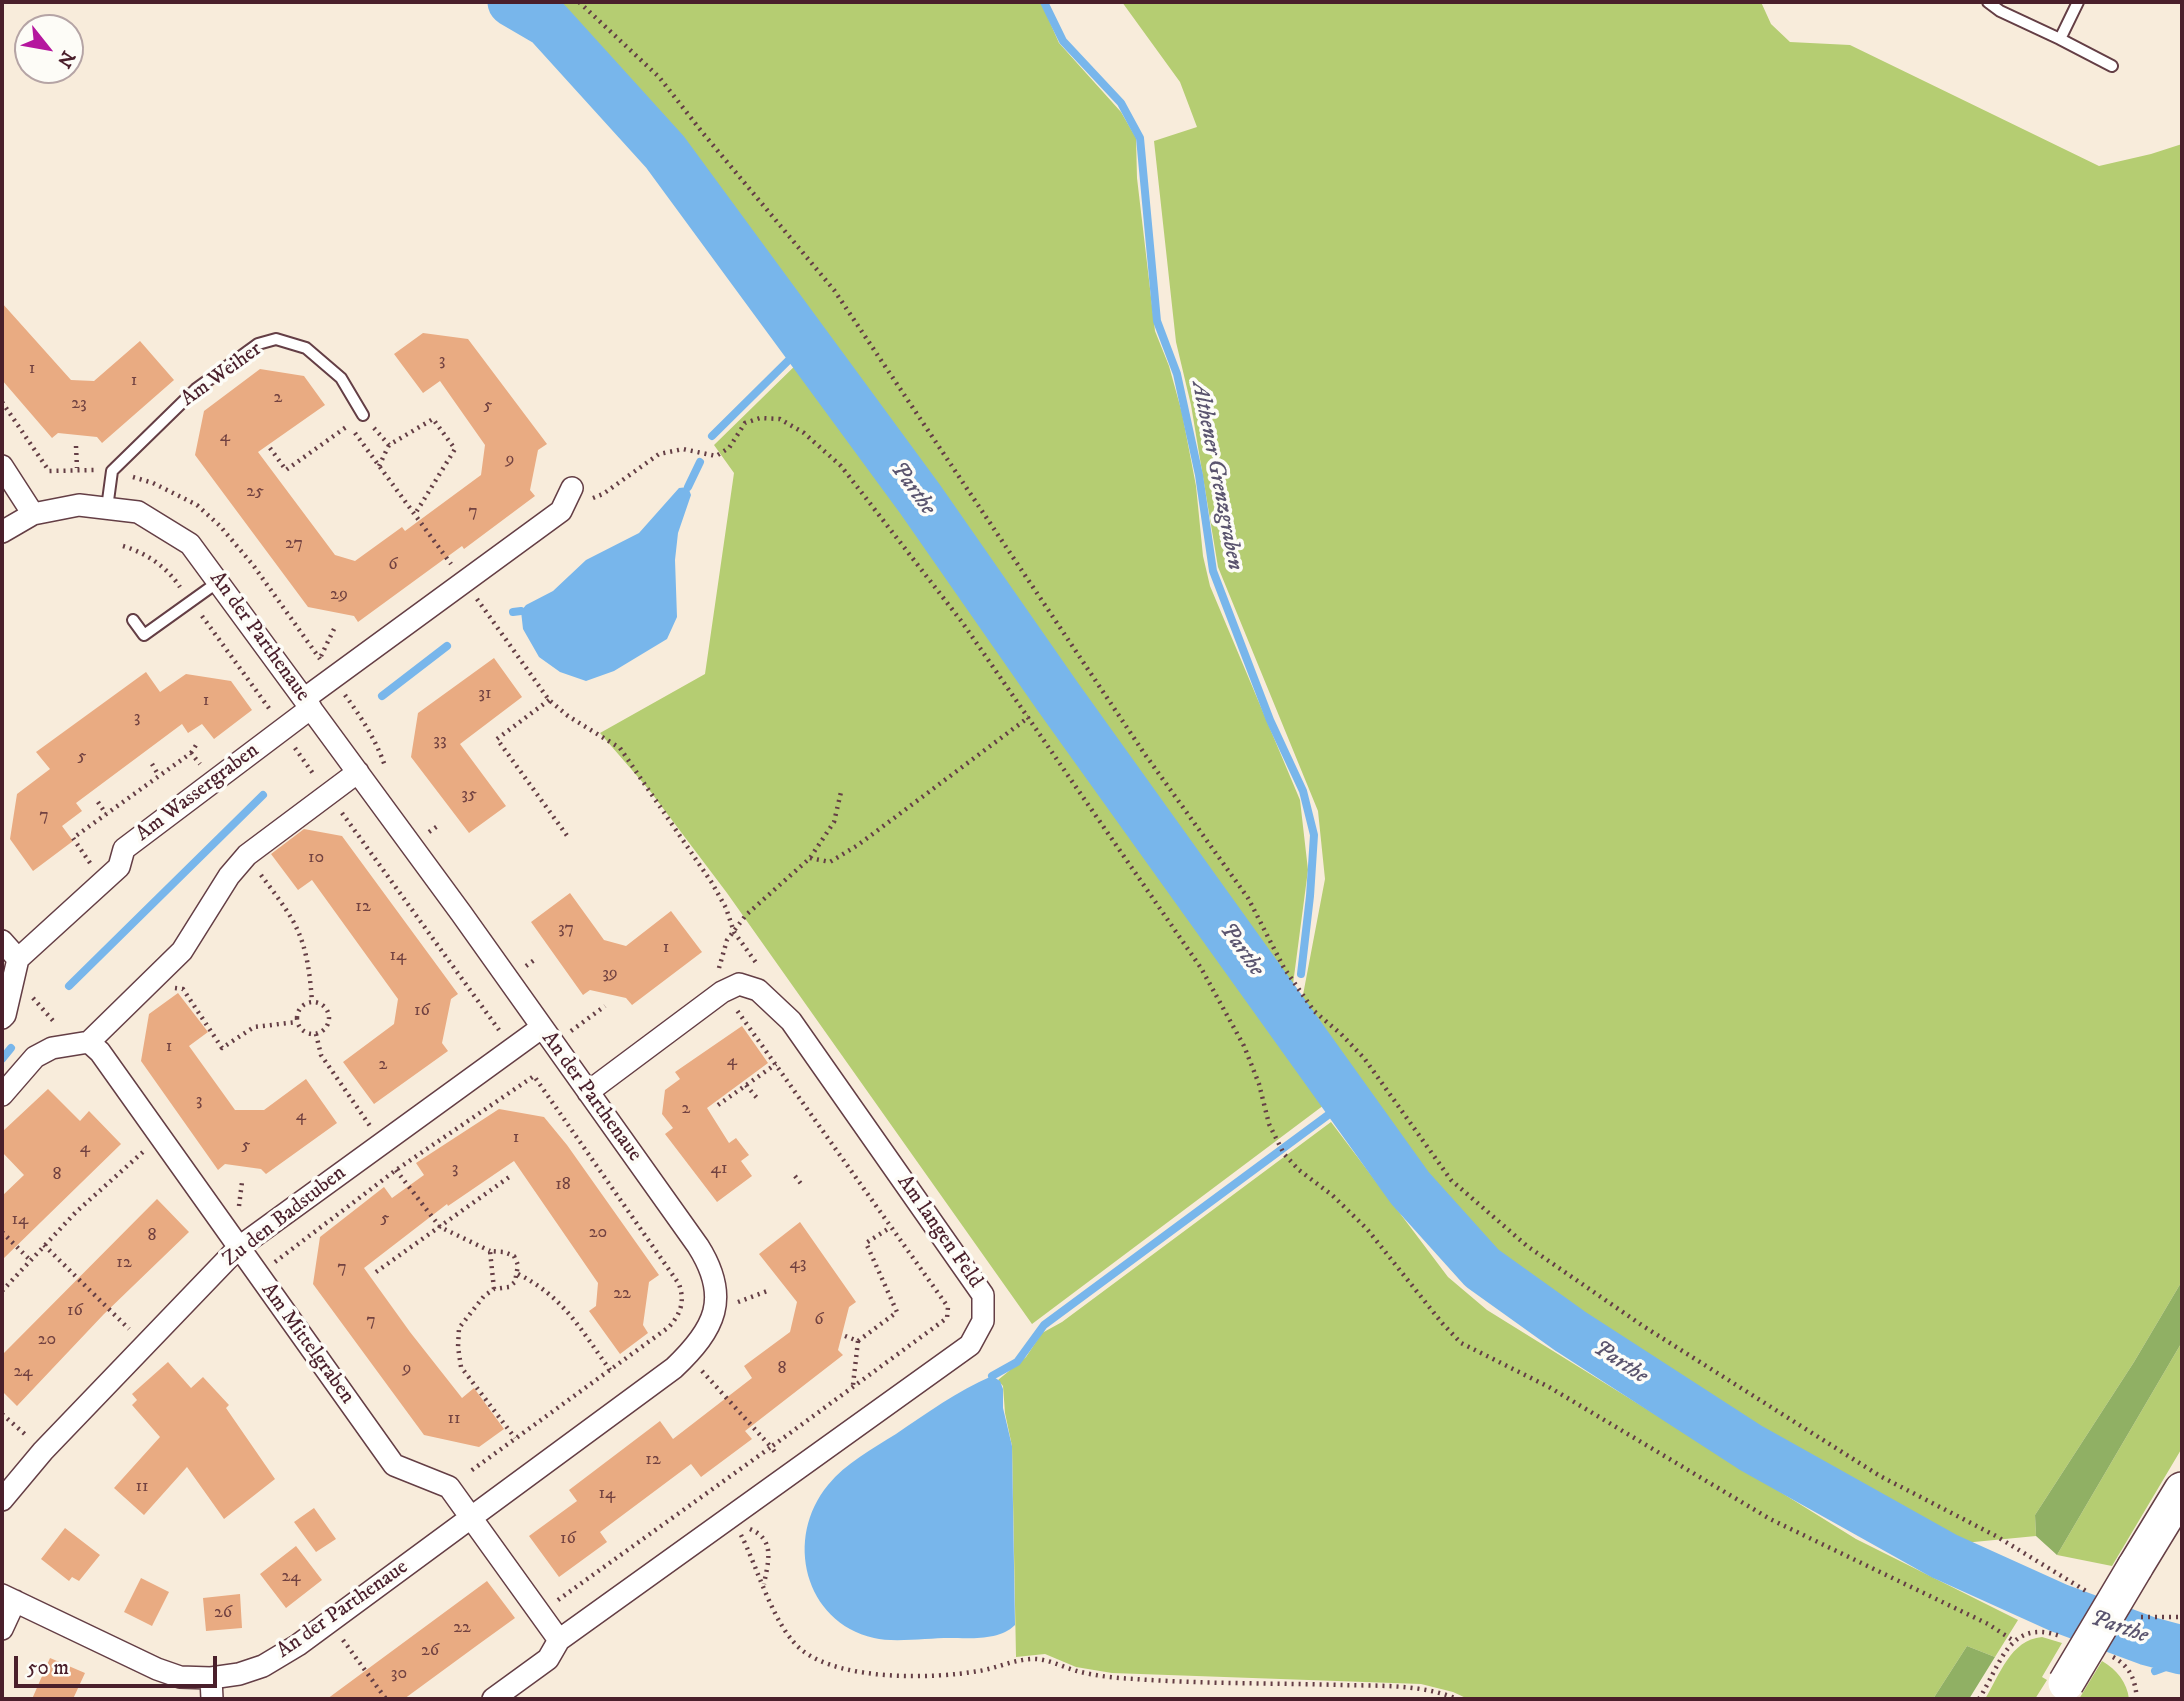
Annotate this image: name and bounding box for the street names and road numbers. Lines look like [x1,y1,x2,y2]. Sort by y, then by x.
street label: Am Weiher [177,337,267,413]
street label: An der Parthenaue [203,567,315,707]
street label: Am Wassergraben [131,739,265,847]
street label: An der Parthenaue [535,1027,647,1167]
street label: Zu den Badstuben [219,1161,351,1273]
street label: Am langen Feld [891,1171,987,1293]
street label: Am Mittelgraben [255,1279,359,1409]
street label: An der Parthenaue [273,1555,413,1665]

